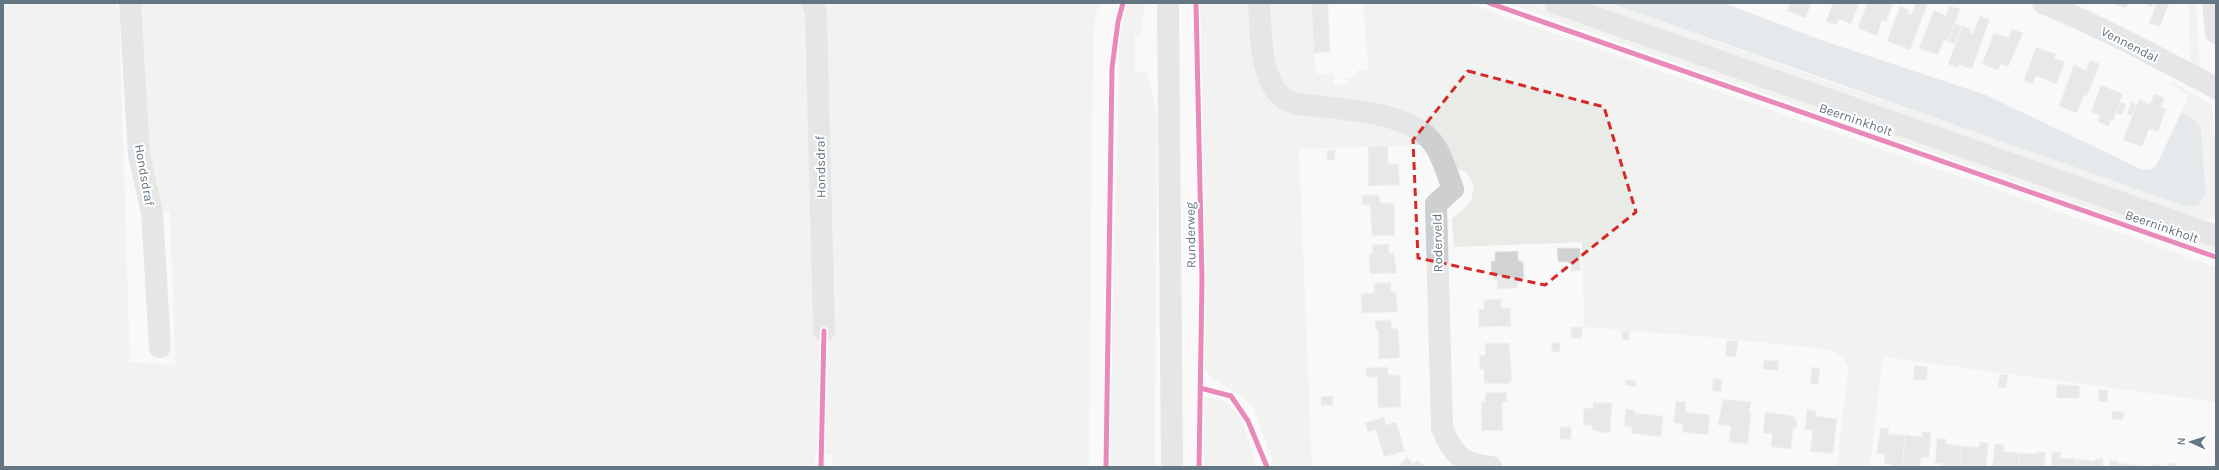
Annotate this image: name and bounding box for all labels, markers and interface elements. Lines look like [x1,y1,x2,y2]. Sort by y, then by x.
street label: Vennendal [2099,24,2161,65]
street label: Beerninkholt [1817,100,1895,139]
street label: Hondsdraf [812,135,829,198]
street label: Hondsdraf [132,143,157,208]
street label: Runderweg [1182,201,1199,268]
street label: Beerninkholt [2123,207,2201,246]
street label: Roderveld [1429,214,1446,272]
north arrow [2171,422,2211,462]
text: N [2175,437,2188,446]

